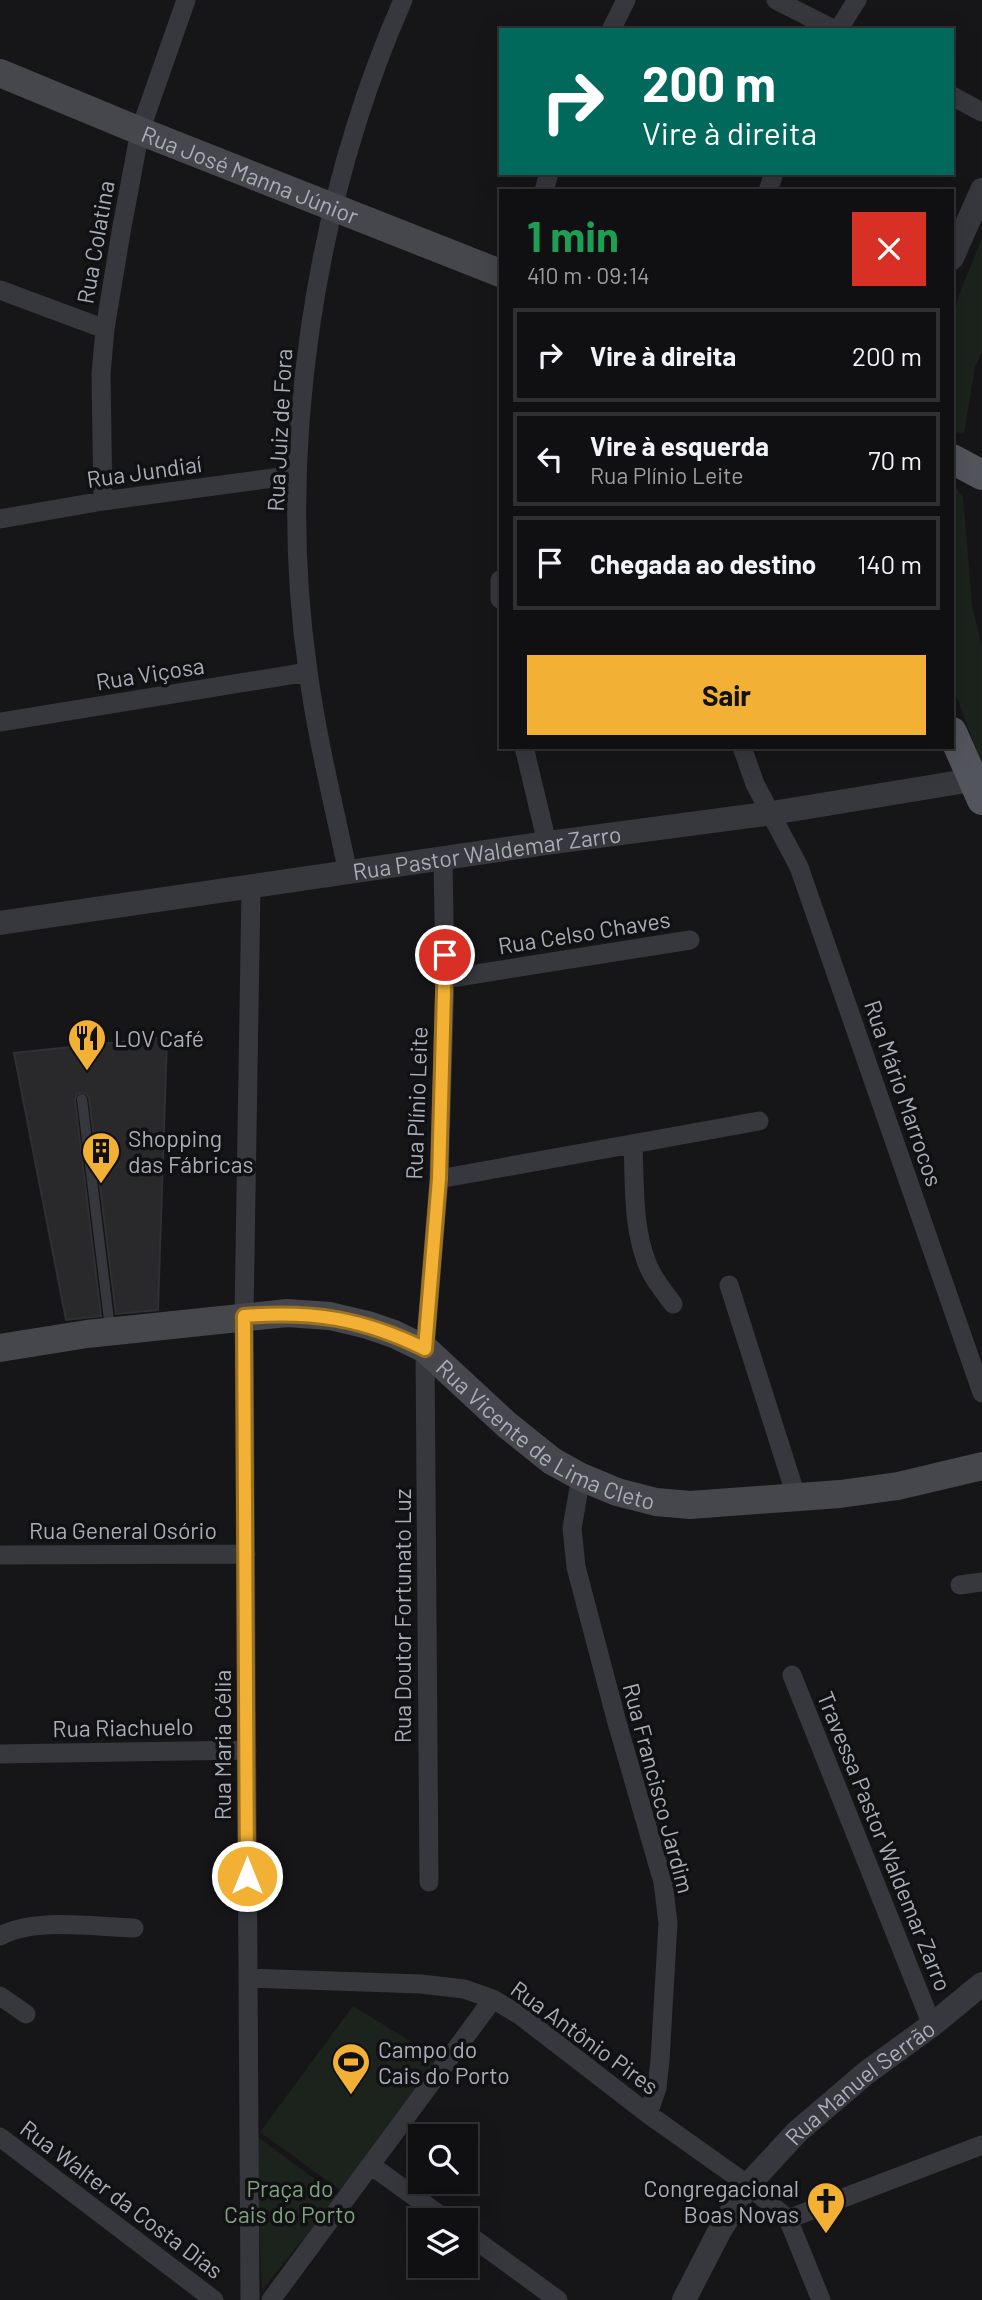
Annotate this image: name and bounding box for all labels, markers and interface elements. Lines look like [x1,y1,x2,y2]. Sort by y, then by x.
text: 200 m [642,53,776,112]
icon: right [527,56,618,147]
text: Vire à direita [642,113,817,151]
street label: Rua José Manna Júnior [138,119,363,230]
street label: Rua Colatina [70,178,120,306]
text: 1 min [527,210,619,260]
button: close [852,212,926,286]
text: 410 m · 09:14 [527,261,650,289]
icon: right [531,336,569,374]
text: Vire à direita [590,340,736,371]
text: 200 m [852,340,922,371]
street label: Rua Juiz de Fora [261,348,297,512]
text: Vire à esquerda [590,430,769,461]
icon: left [531,440,569,478]
text: 70 m [868,444,922,475]
street label: Rua Jundiaí [85,449,203,493]
text: Rua Plínio Leite [590,461,743,489]
icon: arrive [531,544,569,582]
text: Chegada ao destino [590,548,816,579]
text: 140 m [857,548,922,579]
street label: Rua Viçosa [94,651,206,695]
button: Sair [527,655,926,735]
street label: Rua Pastor Waldemar Zarro [351,819,623,885]
street label: Rua Celso Chaves [496,905,672,959]
pin [415,925,475,985]
icon: arrive [426,936,464,974]
street label: Rua Mário Marrocos [859,996,949,1190]
restaurant icon: LOV Café [66,1017,108,1072]
place label: LOV Café [114,1024,204,1052]
street label: Rua Plínio Leite [399,1026,433,1180]
place label: Shopping das Fábricas [128,1124,254,1178]
building icon: Shopping das Fábricas [80,1130,122,1185]
street label: Rua Vicente de Lima Cleto [431,1353,658,1515]
street label: Rua Doutor Fortunato Luz [388,1489,416,1743]
street label: Rua General Osório [29,1516,217,1544]
street label: Rua Maria Célia [208,1670,236,1820]
street label: Rua Francisco Jardim [617,1680,701,1896]
street label: Travessa Pastor Waldemar Zarro [812,1687,958,1995]
street label: Rua Riachuelo [52,1712,194,1742]
position arrow [210,1839,284,1913]
street label: Rua Antônio Pires [506,1974,664,2100]
street label: Rua Manuel Serrão [779,2014,940,2150]
place label: Campo do Cais do Porto [378,2035,510,2089]
sports icon: Campo do Cais do Porto [330,2041,372,2096]
street label: Rua Walter da Costa Dias [15,2114,229,2284]
map controls [408,2124,478,2278]
button: search [408,2124,478,2194]
park label: Praça do Cais do Porto [224,2174,356,2228]
place label: Congregacional Boas Novas [643,2174,799,2228]
church icon: Congregacional Boas Novas [805,2180,847,2235]
button: layers [408,2208,478,2278]

